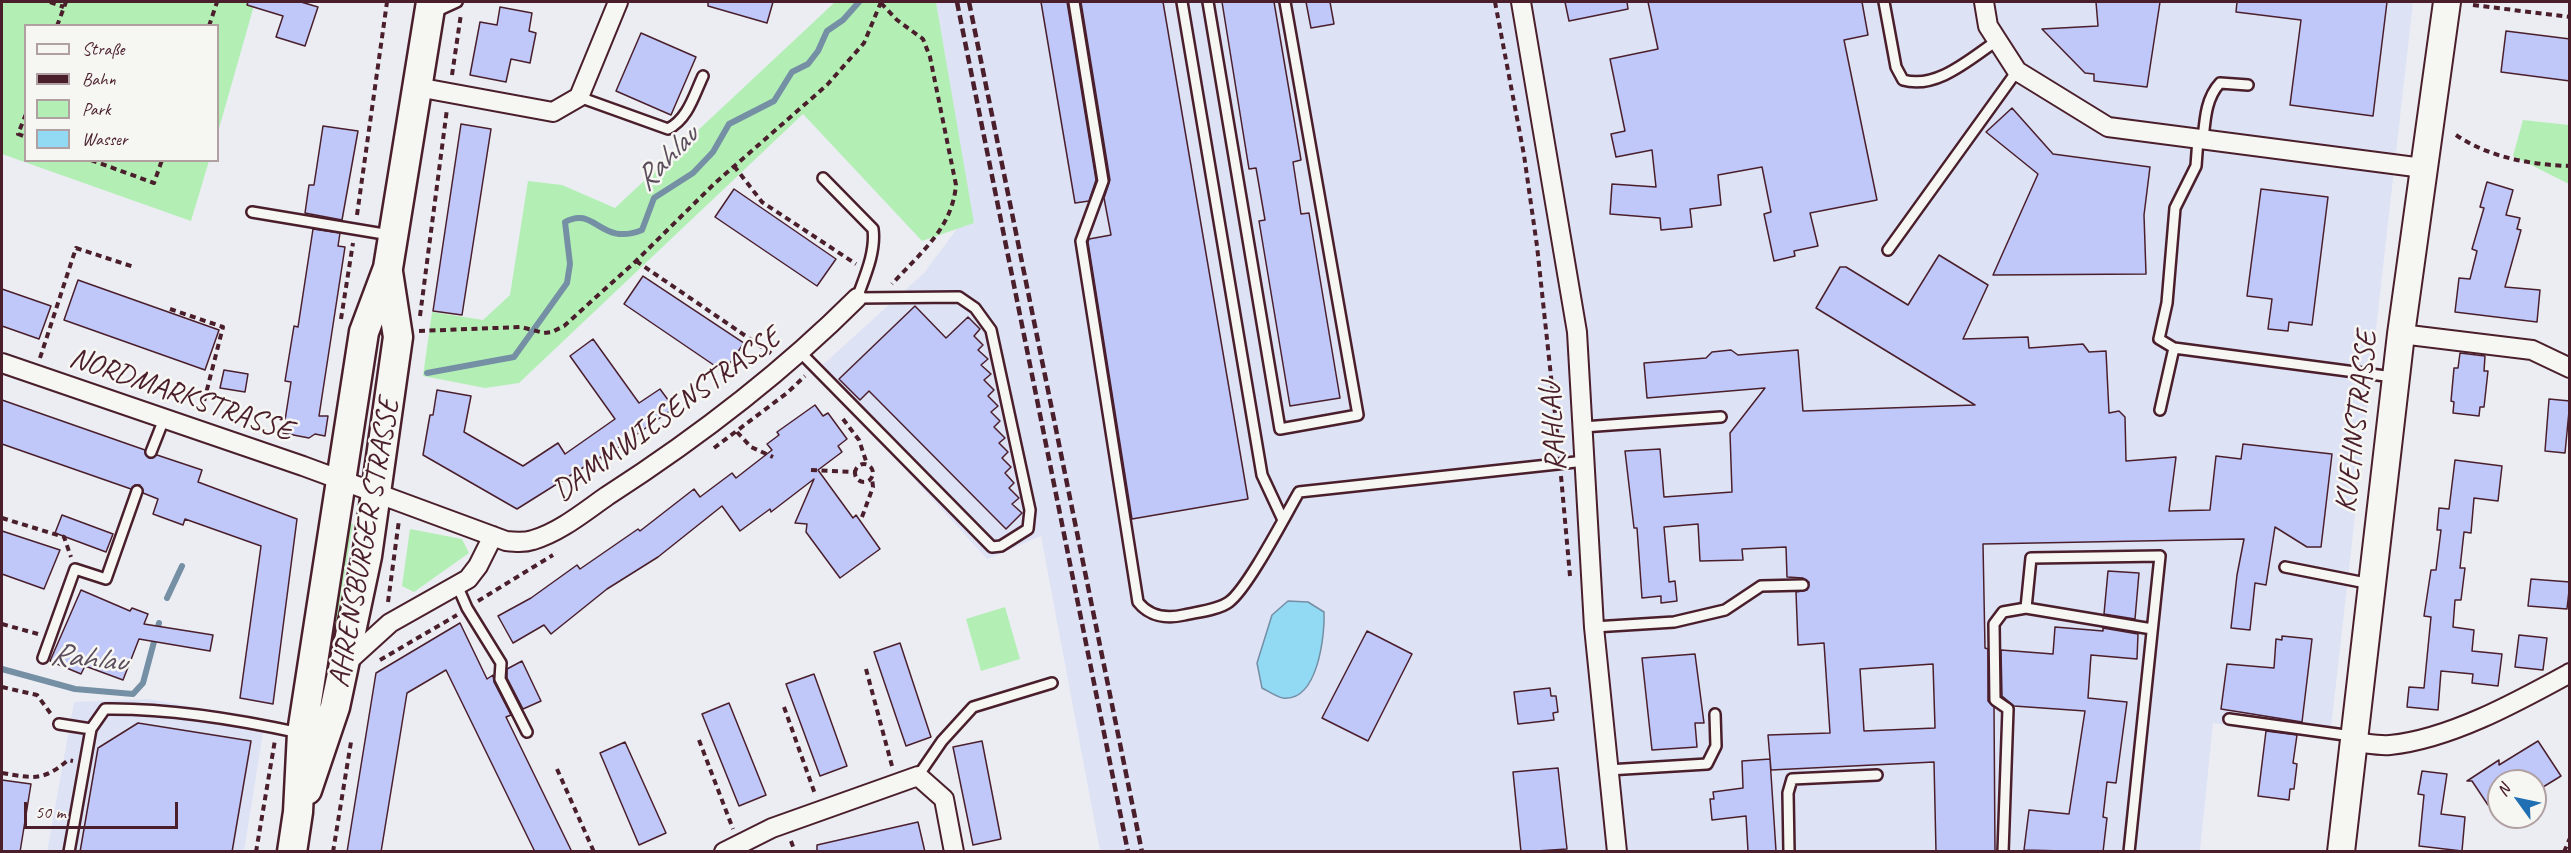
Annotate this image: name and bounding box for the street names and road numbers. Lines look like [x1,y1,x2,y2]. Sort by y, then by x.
street label: DAMMWIESENSTRASSE [546,320,788,510]
street label: KUEHNSTRASSE [2328,329,2386,515]
street label: NORDMARKSTRASSE [65,340,297,450]
street label: RAHLAU [1533,381,1575,473]
street label: AHRENSBURGER STRASSE [322,396,408,690]

